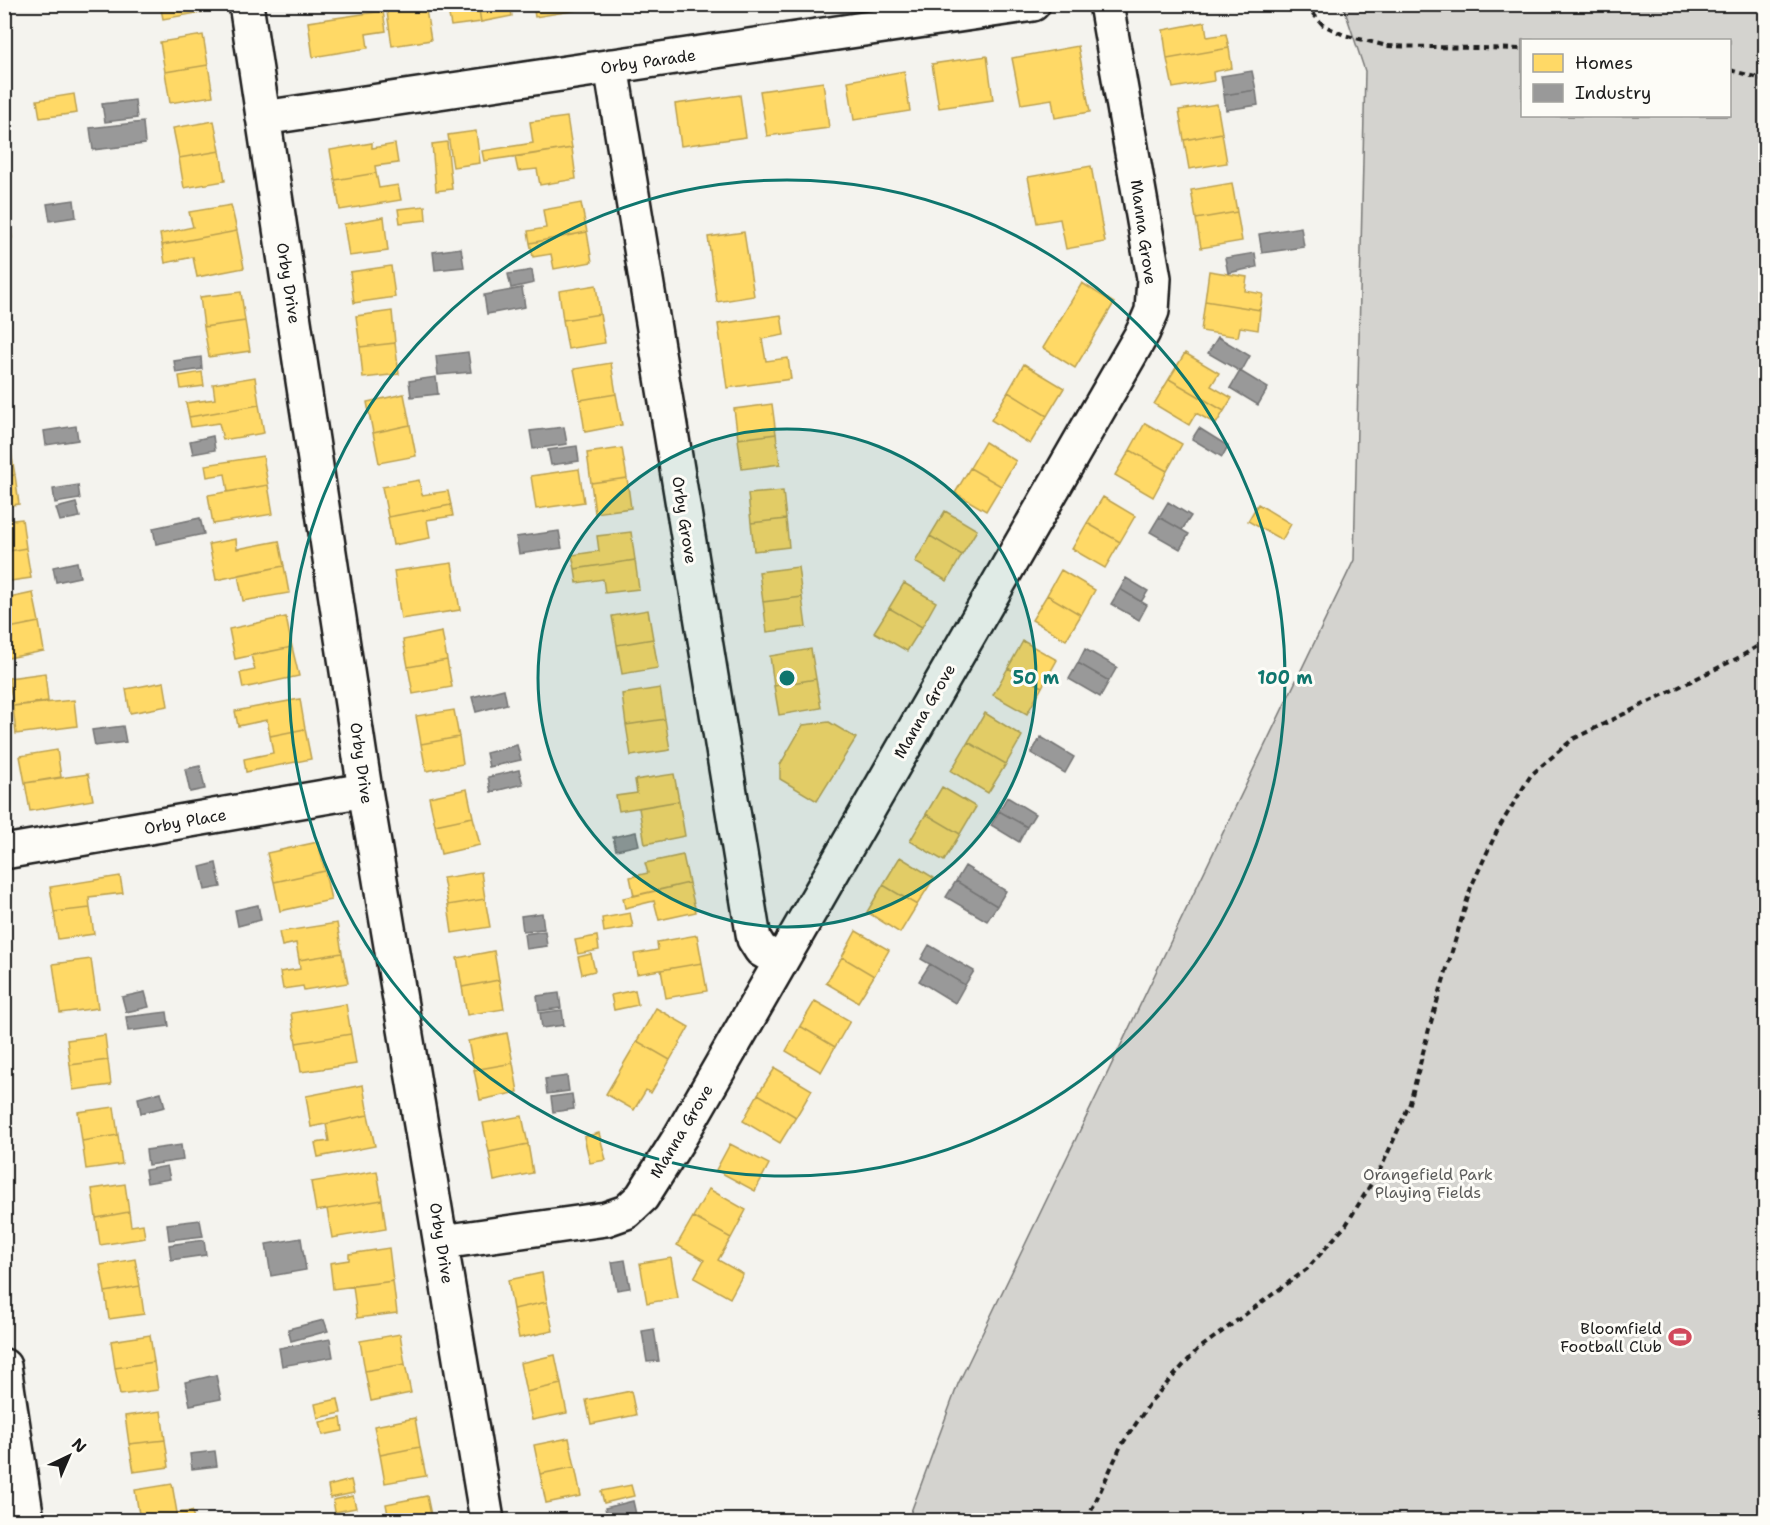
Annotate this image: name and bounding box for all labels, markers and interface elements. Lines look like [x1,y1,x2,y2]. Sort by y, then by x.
legend [1521,39,1731,117]
street label: Orby Parade [599,44,697,79]
text: Homes [1575,51,1633,75]
text: Industry [1575,81,1651,105]
street label: Manna Grove [1126,178,1161,286]
street label: Orby Drive [272,241,305,325]
street label: Orby Grove [667,475,702,565]
street label: Manna Grove [889,660,960,762]
text: 50 m [1013,666,1060,690]
text: 100 m [1257,666,1313,690]
centre of rings [777,668,797,688]
street label: Orby Drive [345,721,378,805]
street label: Orby Place [142,804,228,839]
street label: Manna Grove [645,1080,718,1182]
park label: Orangefield Park Playing Fields [1363,1164,1493,1203]
street label: Orby Drive [425,1201,458,1285]
place label: Bloomfield Football Club [1560,1318,1662,1357]
sports icon: Bloomfield Football Club [1667,1324,1693,1350]
north arrow [39,1426,99,1486]
text: N [67,1434,91,1458]

